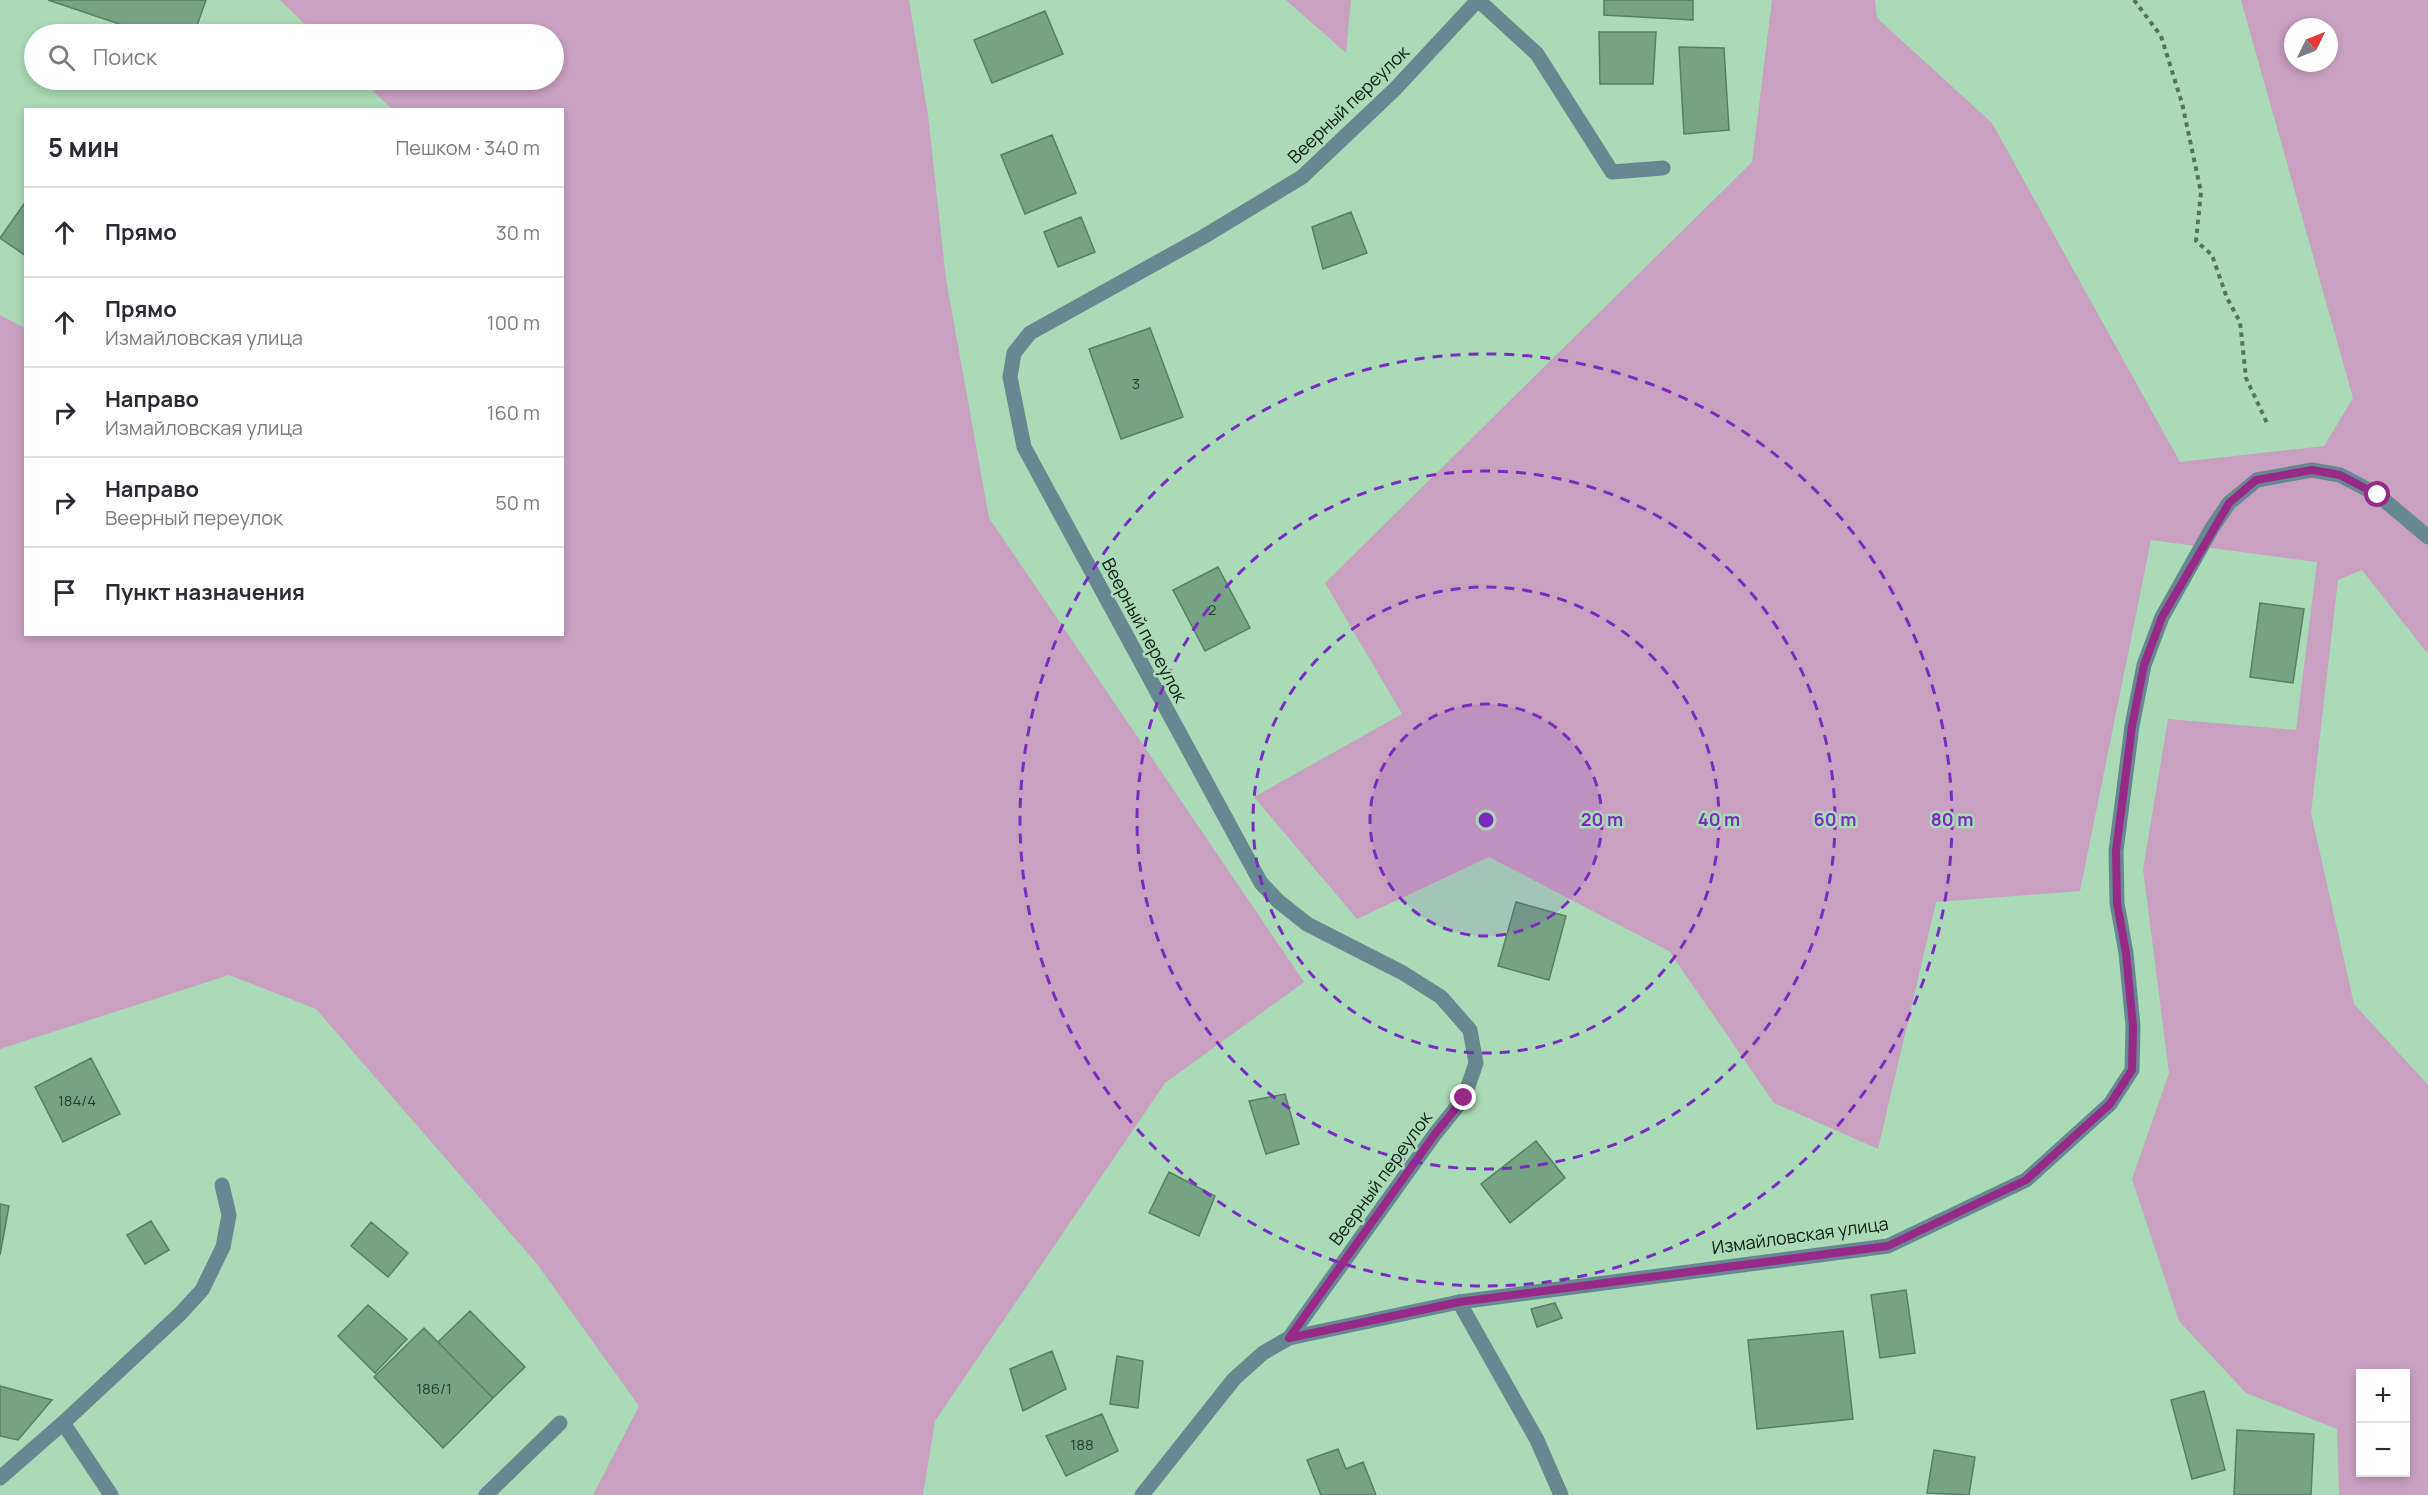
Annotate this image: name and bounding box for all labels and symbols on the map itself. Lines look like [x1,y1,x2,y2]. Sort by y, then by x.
north arrow [2284,18,2338,72]
street label: Веерный переулок [1282,39,1415,168]
house number: 3 [1132,373,1140,394]
route start [2364,481,2390,507]
street label: Веерный переулок [1097,554,1194,707]
house number: 2 [1208,599,1216,620]
text: 20 m [1581,807,1623,831]
text: 40 m [1698,807,1740,831]
text: 60 m [1814,807,1856,831]
text: 80 m [1931,807,1973,831]
centre of rings [1476,810,1496,830]
route end [1450,1084,1476,1110]
house number: 184/4 [58,1090,96,1111]
street label: Веерный переулок [1323,1105,1437,1250]
street label: Измайловская улица [1710,1211,1890,1259]
house number: 186/1 [416,1378,452,1399]
house number: 188 [1070,1434,1094,1455]

